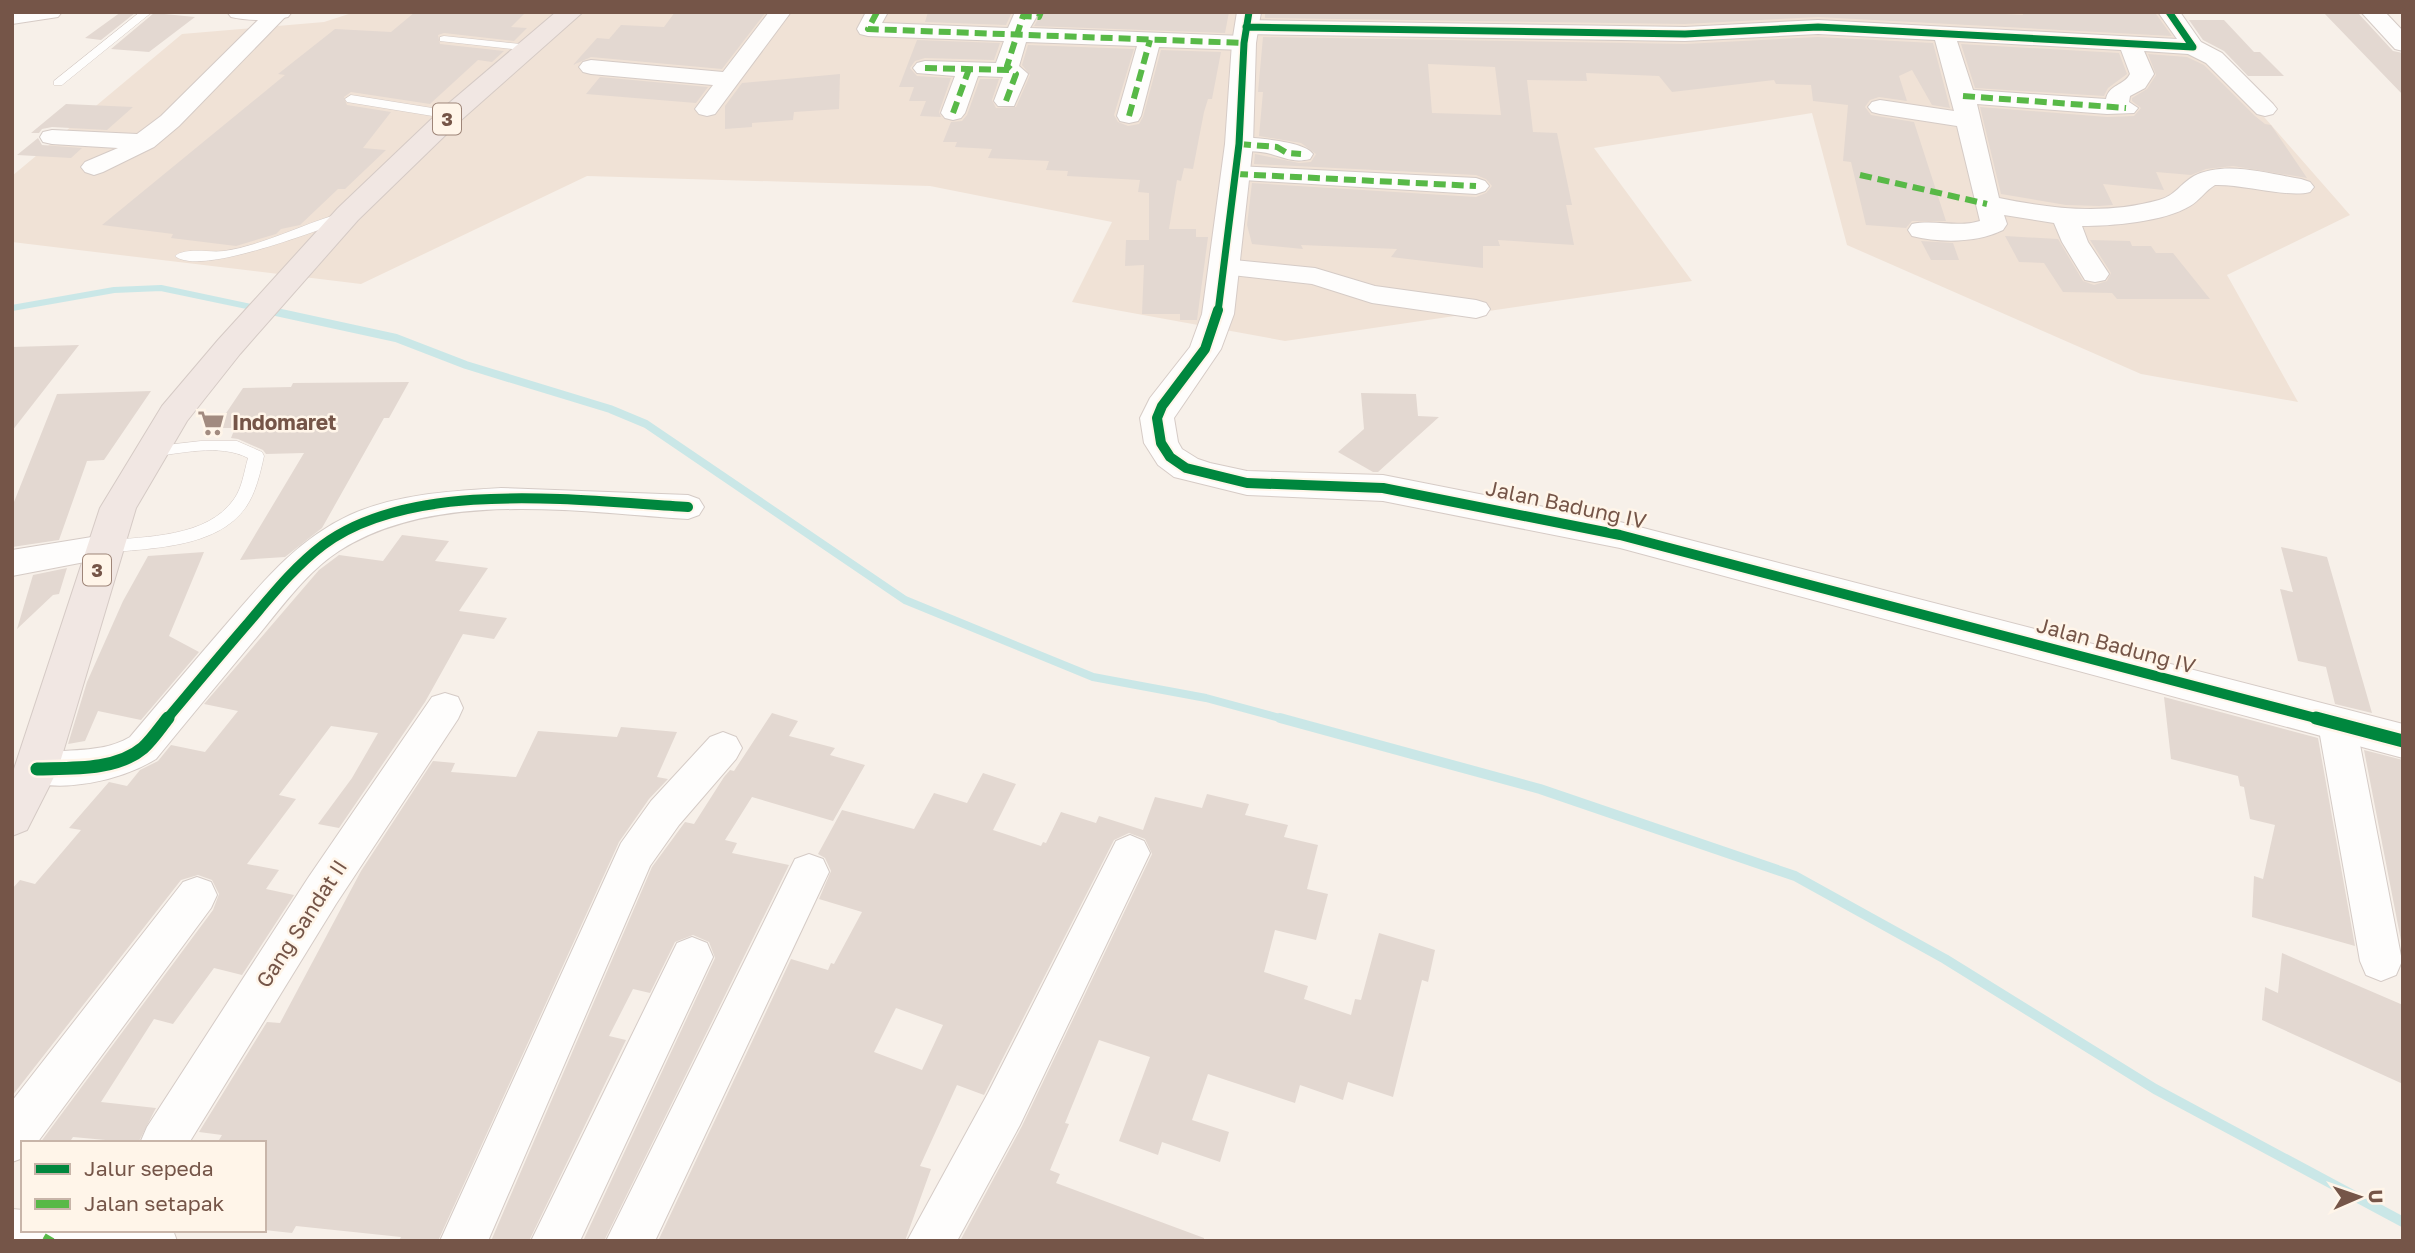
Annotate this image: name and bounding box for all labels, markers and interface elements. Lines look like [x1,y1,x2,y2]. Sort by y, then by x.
road number: 3 [433,104,461,134]
supermarket icon: Indomaret [196,408,226,438]
place label: Indomaret [232,409,336,435]
street label: Jalan Badung IV [1484,474,1649,534]
road number: 3 [83,554,111,586]
street label: Jalan Badung IV [2034,611,2199,679]
street label: Gang Sandat II [250,855,352,992]
legend [21,1141,266,1232]
text: Jalur sepeda [84,1155,214,1181]
north arrow [2324,1162,2394,1232]
text: U [2365,1189,2388,1204]
text: Jalan setapak [84,1190,225,1216]

